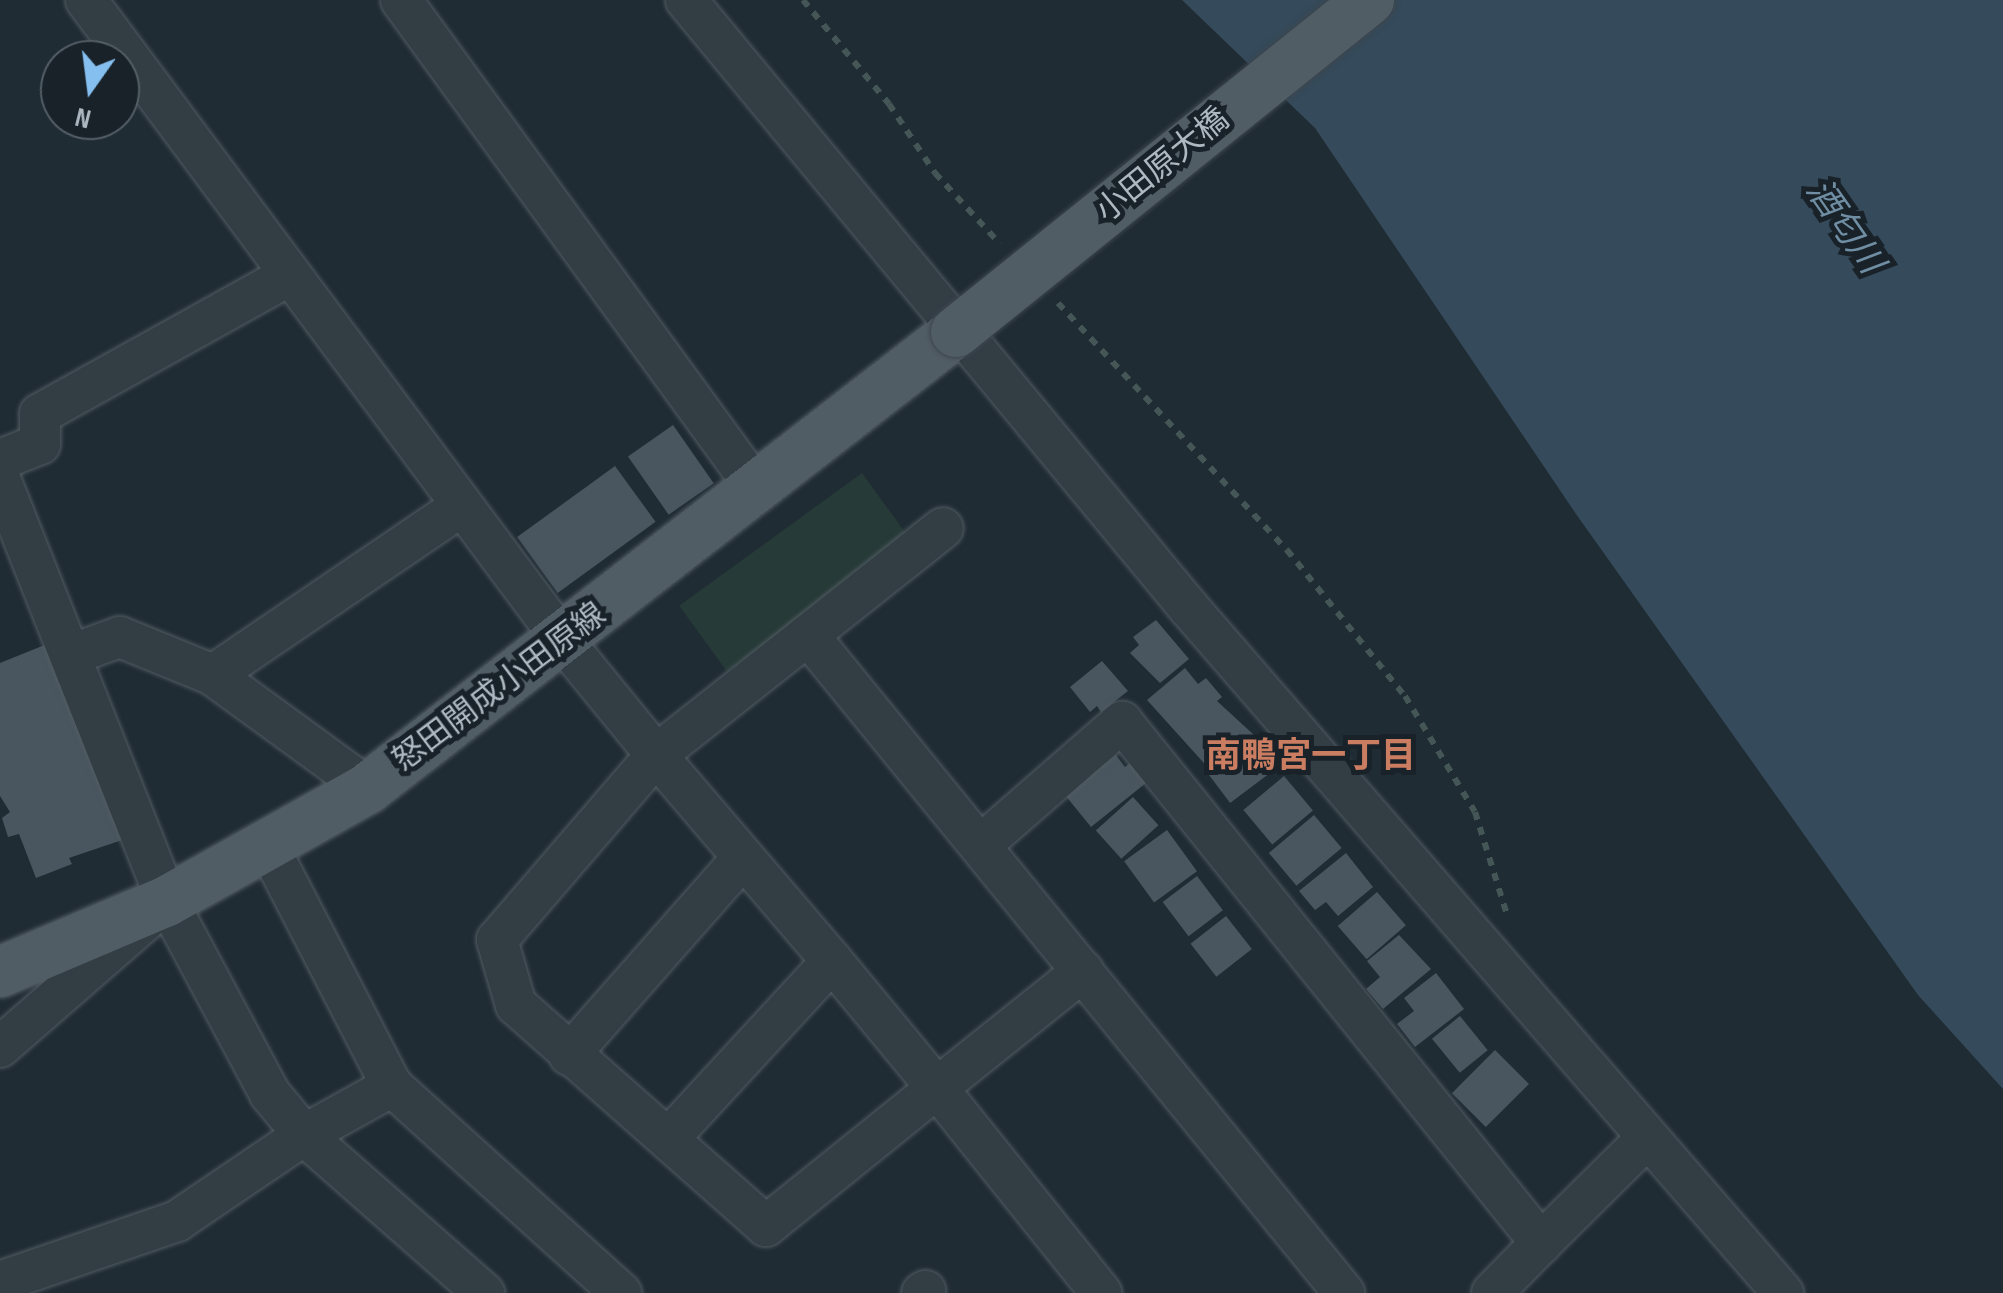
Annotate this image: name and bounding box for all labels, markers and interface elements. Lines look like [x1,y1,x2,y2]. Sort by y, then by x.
north arrow [40,40,140,140]
text: N [72,100,94,135]
street label: 小田原大橋 [1089,101,1237,231]
water label: 酒匂川 [1797,172,1891,282]
street label: 怒田開成小田原線 [386,596,614,780]
district label: 南鴨宮一丁目 [1206,736,1416,778]

